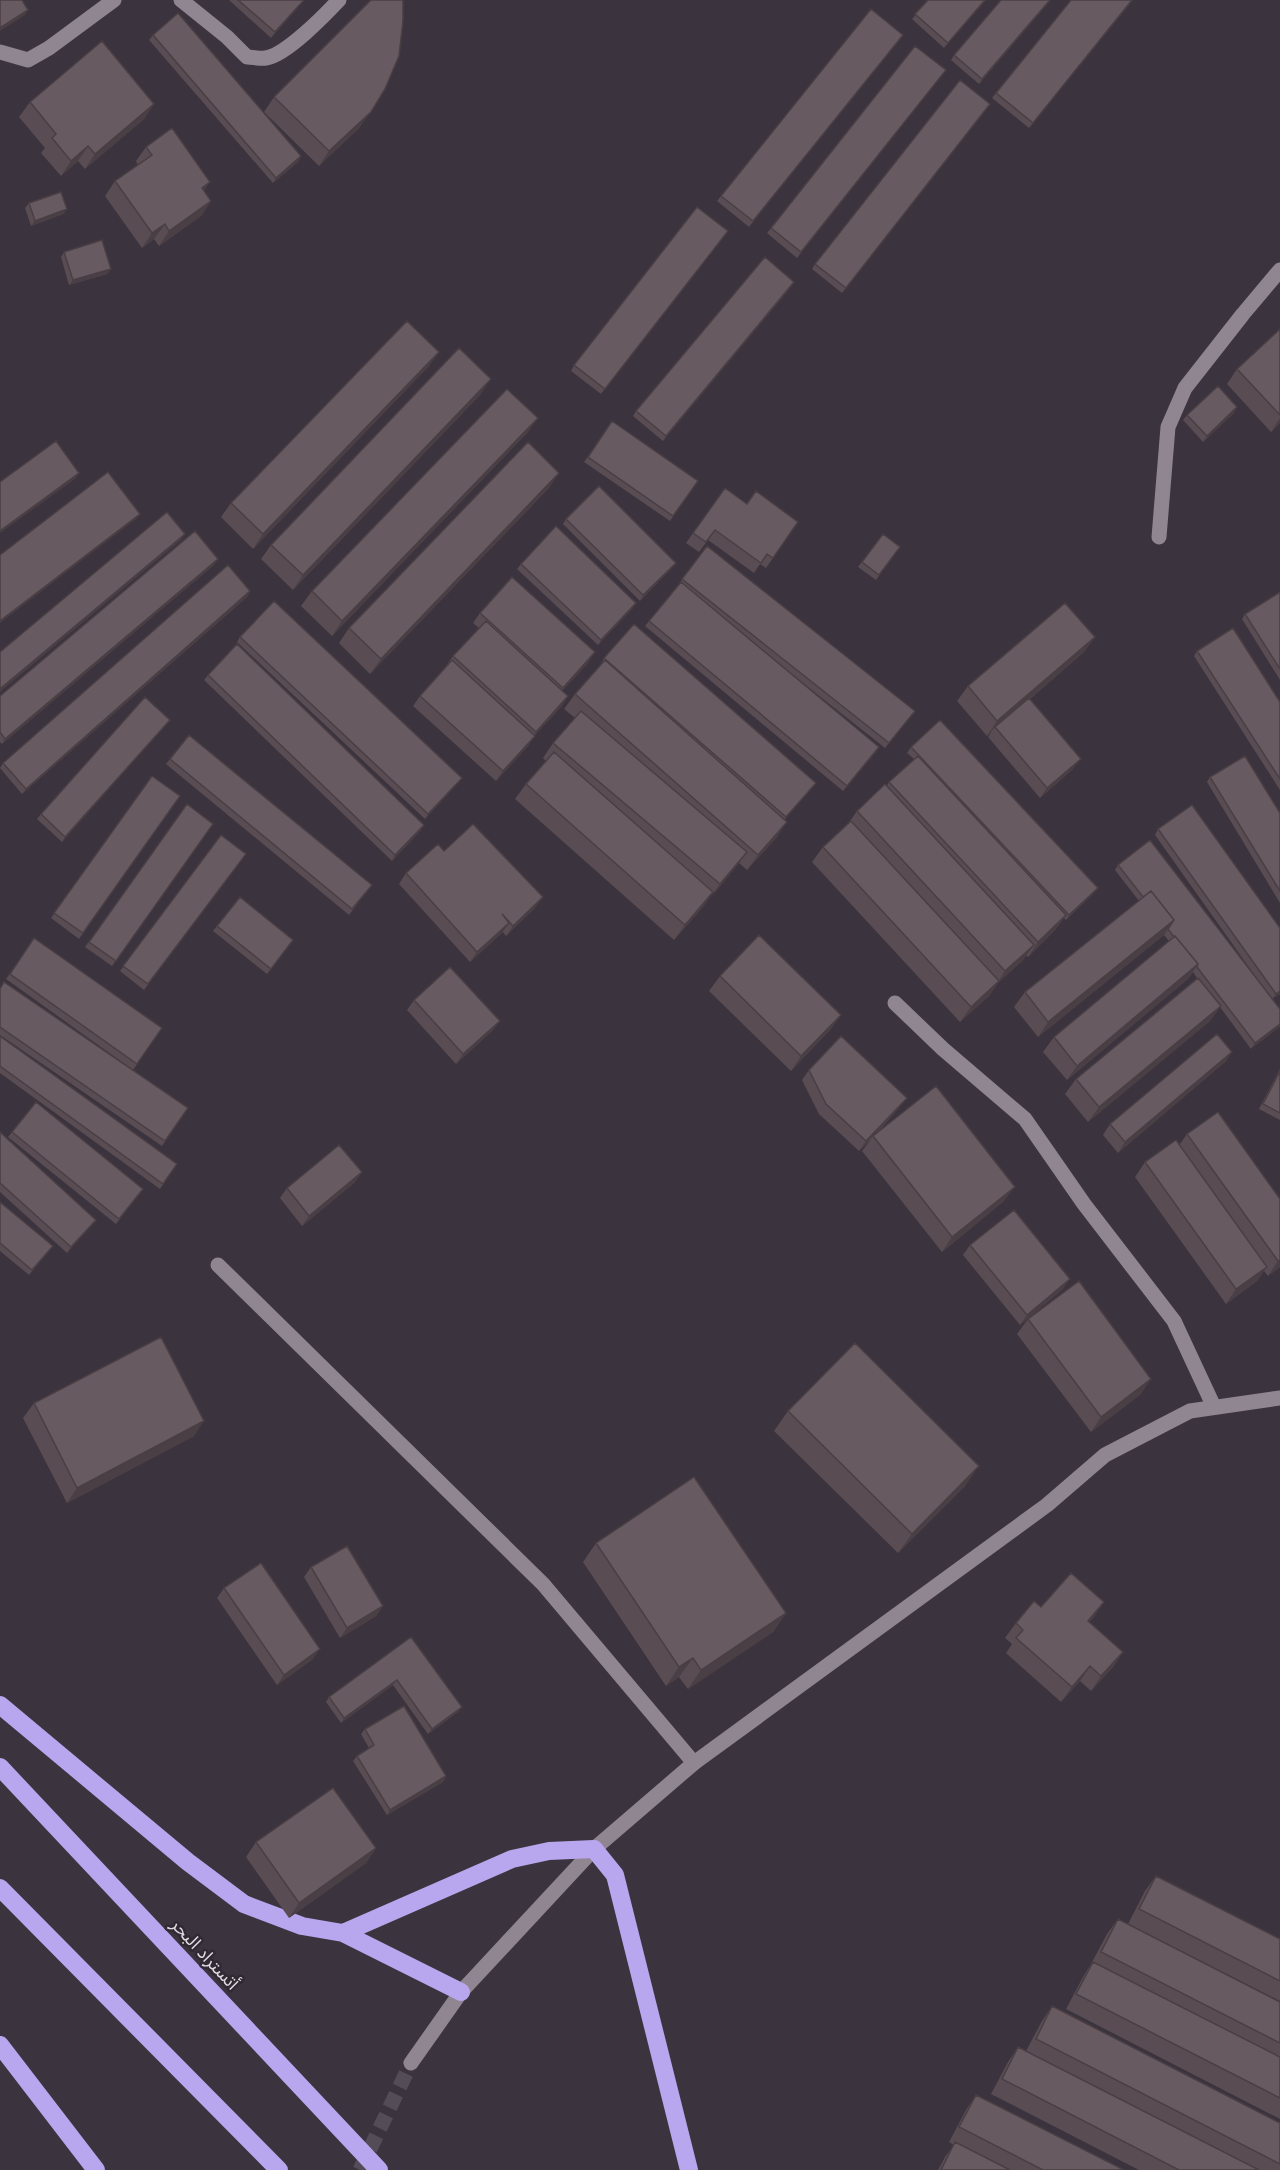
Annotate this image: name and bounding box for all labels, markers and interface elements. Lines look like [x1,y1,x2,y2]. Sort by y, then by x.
street label: أتستراد البحر [165,1912,244,1995]

